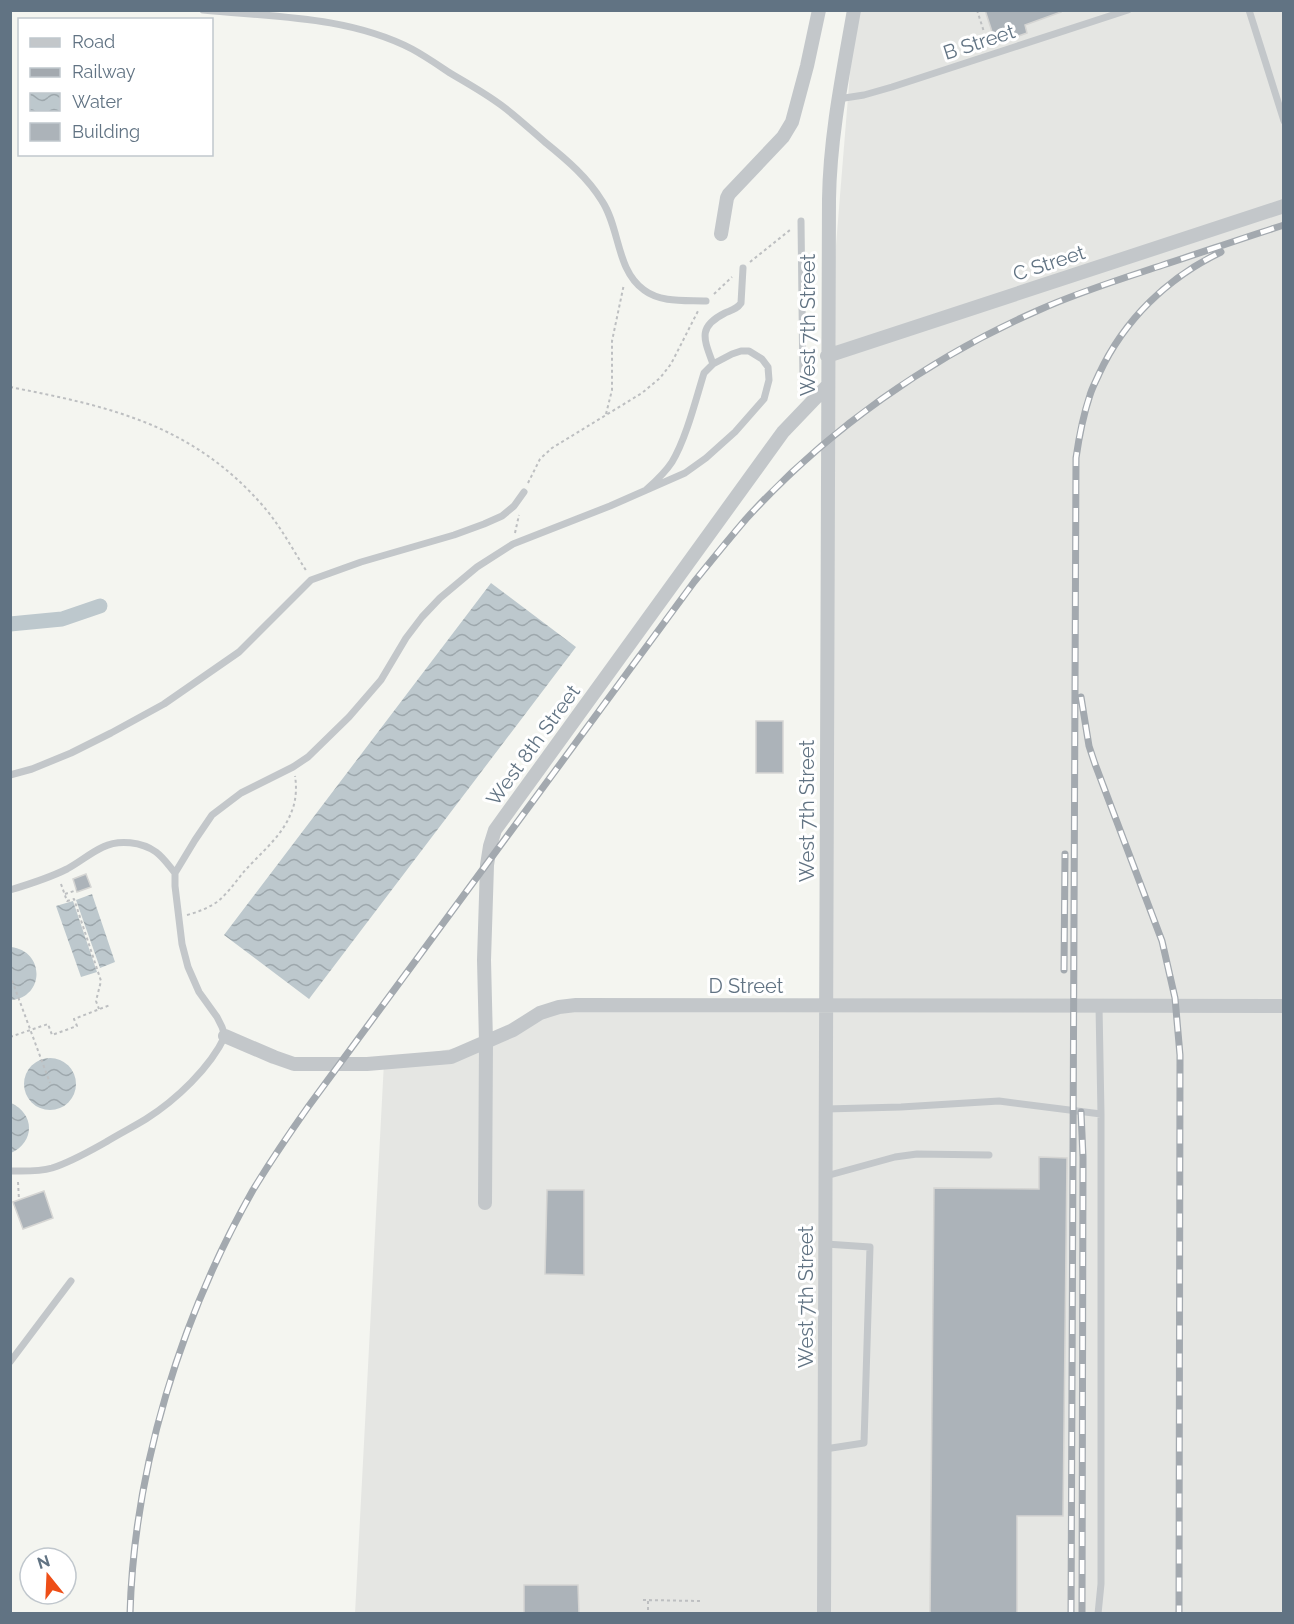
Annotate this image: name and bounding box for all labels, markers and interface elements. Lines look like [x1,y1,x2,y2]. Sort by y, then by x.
legend [18,18,213,156]
street label: B Street [940,19,1018,65]
text: Road [72,31,115,52]
text: Railway [72,61,136,82]
text: Water [72,91,123,112]
text: Building [72,121,140,142]
street label: C Street [1010,240,1088,286]
street label: West 7th Street [796,254,820,396]
street label: West 8th Street [481,680,585,810]
street label: West 7th Street [795,740,819,882]
street label: D Street [709,974,784,998]
street label: West 7th Street [794,1226,818,1368]
north arrow [18,1546,78,1606]
text: N [35,1551,52,1573]

